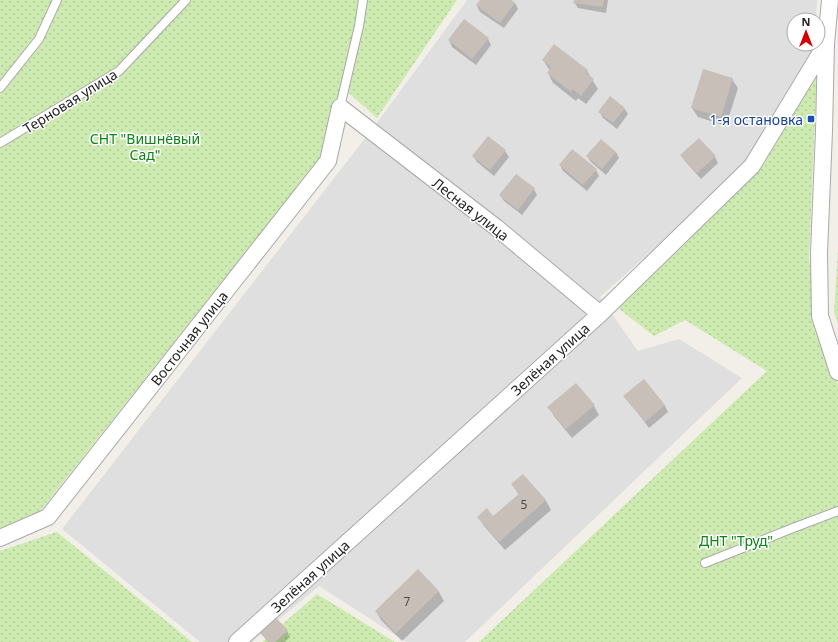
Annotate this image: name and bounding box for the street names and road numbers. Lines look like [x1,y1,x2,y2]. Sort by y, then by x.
street label: Терновая улица [19,64,121,138]
street label: Лесная улица [429,173,513,245]
street label: Восточная улица [146,287,232,389]
street label: Зелёная улица [507,319,593,399]
street label: Зелёная улица [267,536,353,616]

